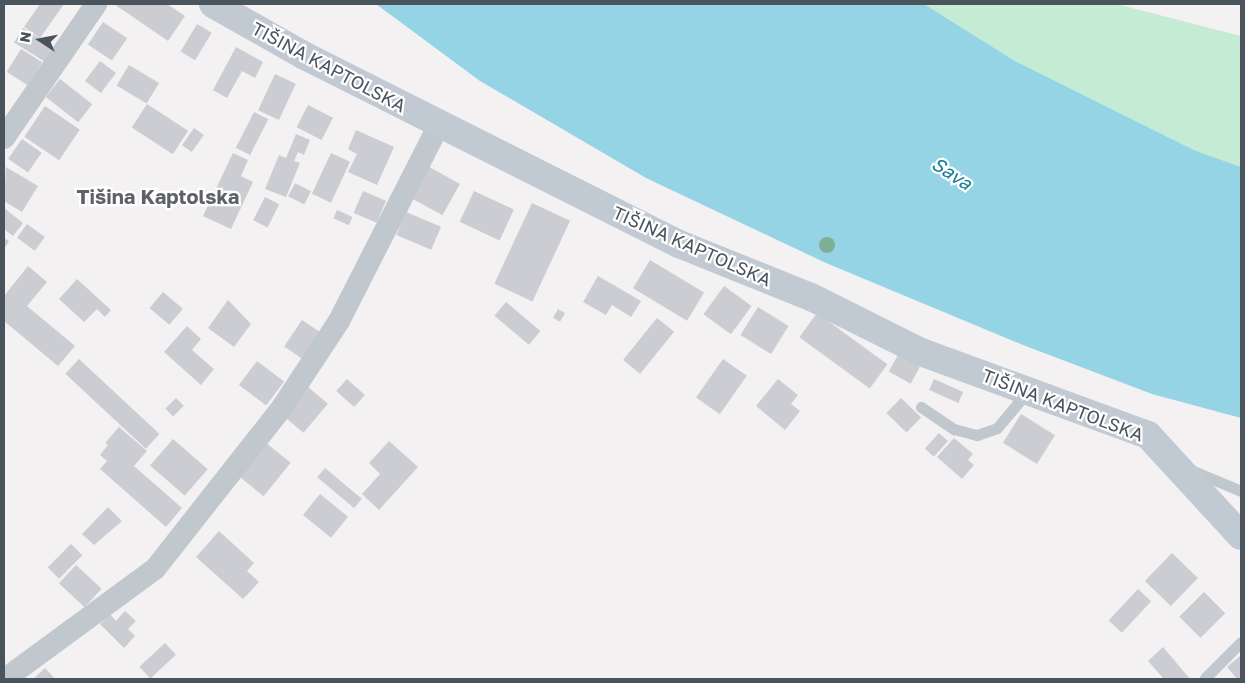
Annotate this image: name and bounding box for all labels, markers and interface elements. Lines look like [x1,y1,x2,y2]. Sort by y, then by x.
north arrow [15,15,65,65]
street label: TIŠINA KAPTOLSKA [248,17,410,117]
text: N [15,30,34,44]
water label: Sava [928,152,976,194]
district label: Tišina Kaptolska [77,184,239,208]
street label: TIŠINA KAPTOLSKA [609,201,775,291]
street label: TIŠINA KAPTOLSKA [979,364,1147,446]

